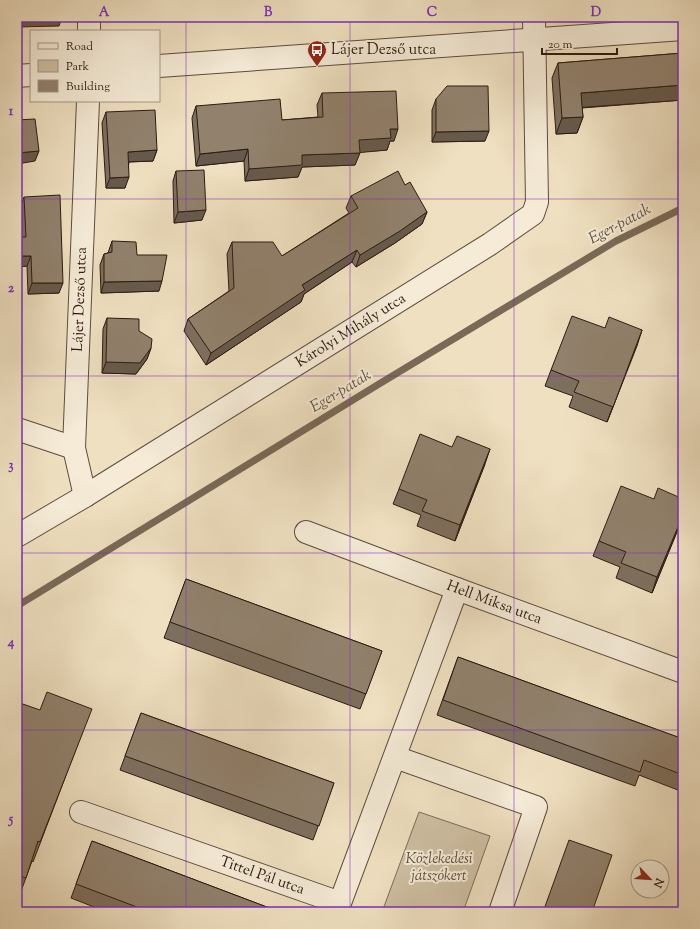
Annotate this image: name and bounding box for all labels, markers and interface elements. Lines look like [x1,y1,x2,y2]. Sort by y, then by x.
text: A [99,4,110,22]
text: B [264,4,273,22]
text: C [427,4,437,22]
text: D [591,4,601,22]
legend [30,30,160,102]
scale bar [542,30,617,56]
text: 20 m [548,36,573,54]
text: Road [66,38,93,56]
bus stop icon: Lájer Dezső utca [306,39,328,67]
place label: Lájer Dezső utca [331,40,436,61]
text: Park [66,58,89,76]
text: Building [66,78,110,96]
text: 1 [9,103,14,121]
water label: Eger-patak [585,199,655,251]
street label: Lájer Dezső utca [67,246,93,352]
text: 2 [8,280,15,298]
street label: Károlyi Mihály utca [292,288,410,373]
water label: Eger-patak [306,365,376,419]
text: 3 [8,457,14,475]
street label: Hell Miksa utca [443,575,545,630]
text: 4 [7,634,15,652]
text: 5 [8,811,14,829]
park label: Közlekedési játszókert [405,849,473,887]
street label: Tittel Pál utca [217,851,308,900]
north arrow [630,859,670,899]
text: N [649,875,668,890]

